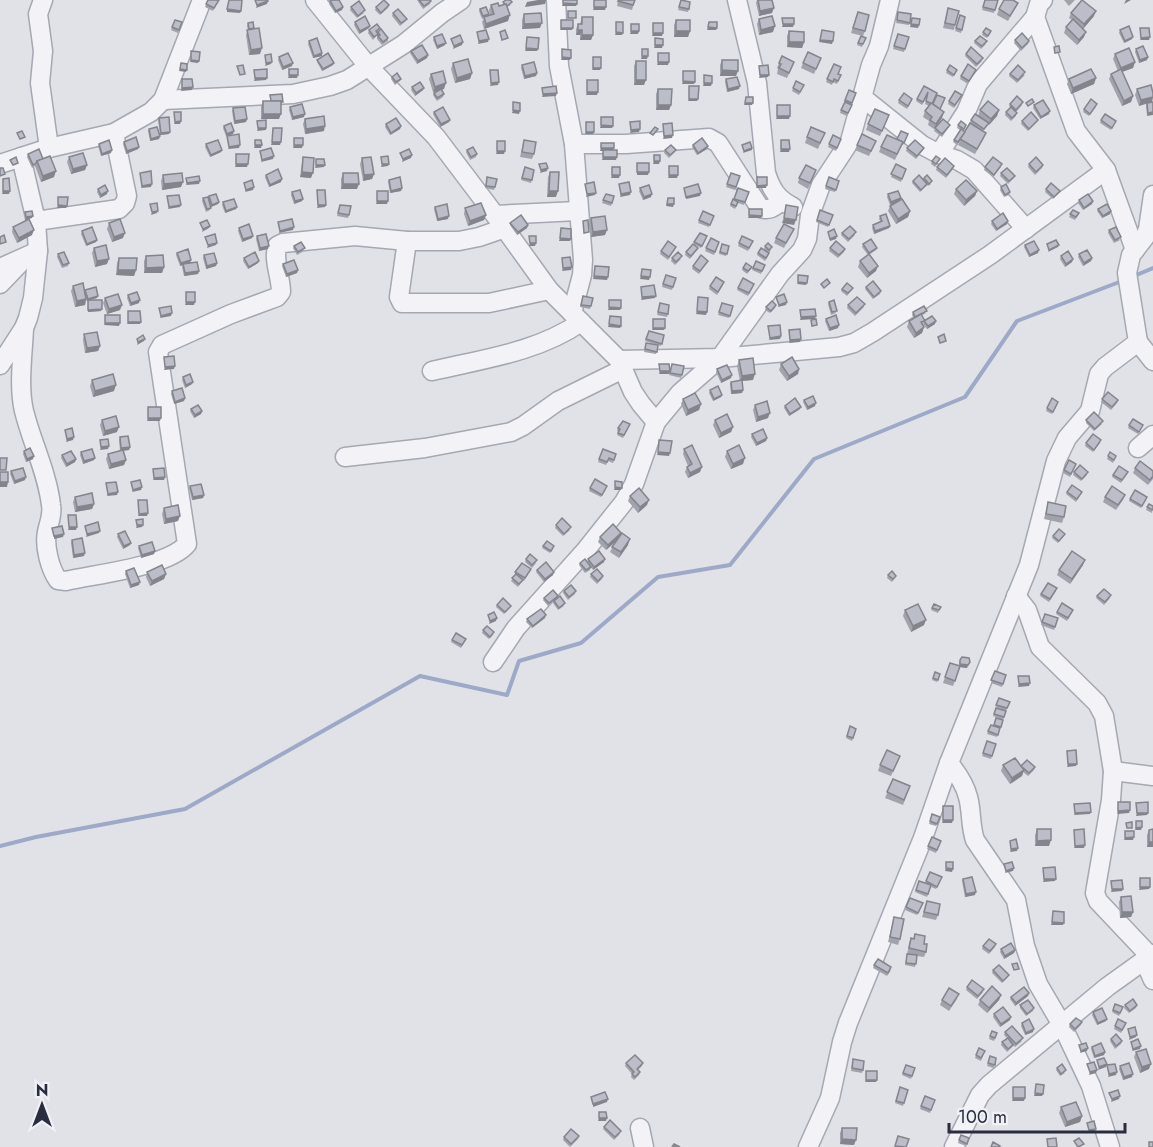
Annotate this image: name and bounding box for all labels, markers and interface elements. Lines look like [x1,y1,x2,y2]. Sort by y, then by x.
north arrow [12,1075,72,1135]
text: N [36,1079,48,1102]
scale bar [949,1096,1124,1134]
text: 100 m [958,1104,1007,1130]

